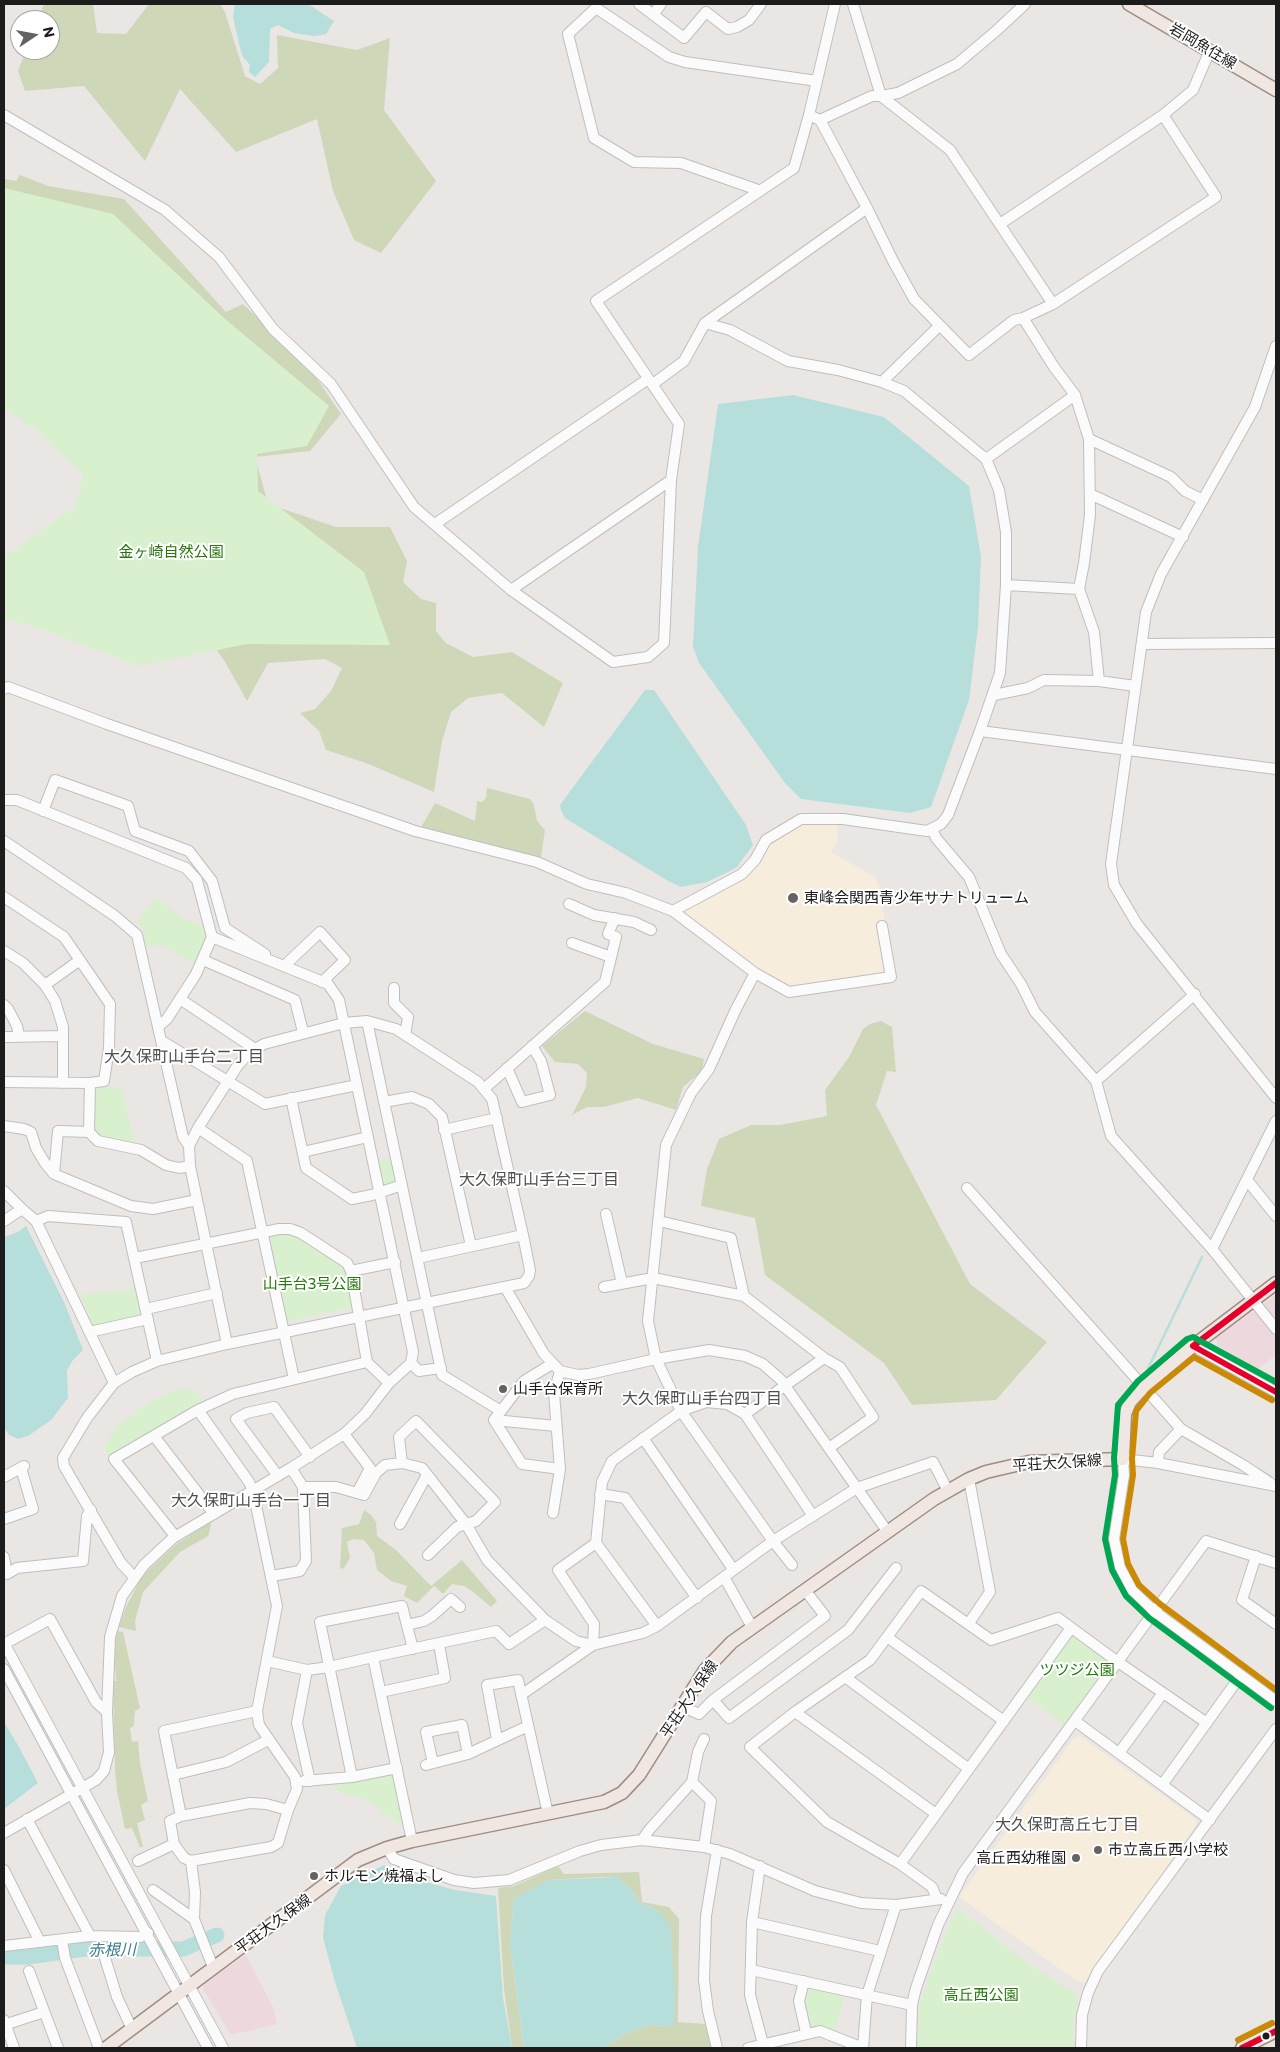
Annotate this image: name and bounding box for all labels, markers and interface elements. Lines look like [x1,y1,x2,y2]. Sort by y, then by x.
north arrow [10,10,60,60]
street label: 岩岡魚住線 [1166,19,1240,73]
text: N [40,25,59,39]
park label: 金ヶ崎自然公園 [119,543,223,561]
place label: 東峰会関西青少年サナトリューム [804,889,1029,907]
marker: 東峰会関西青少年サナトリューム [786,891,800,905]
district label: 大久保町山手台二丁目 [104,1047,264,1067]
district label: 大久保町山手台三丁目 [459,1170,619,1190]
park label: 山手台3号公園 [263,1275,361,1293]
place label: 山手台保育所 [513,1380,603,1398]
marker: 山手台保育所 [497,1383,509,1395]
district label: 大久保町山手台四丁目 [622,1389,782,1409]
street label: 平荘大久保線 [1011,1451,1103,1475]
district label: 大久保町山手台一丁目 [171,1491,331,1511]
street label: 平荘大久保線 [656,1657,722,1741]
park label: ツツジ公園 [1040,1661,1114,1679]
district label: 大久保町高丘七丁目 [995,1815,1139,1835]
place label: 市立高丘西小学校 [1108,1841,1228,1859]
marker: 市立高丘西小学校 [1092,1844,1104,1856]
place label: 高丘西幼稚園 [976,1849,1066,1867]
marker: 高丘西幼稚園 [1070,1852,1082,1864]
place label: ホルモン焼福よし [324,1867,444,1885]
marker: ホルモン焼福よし [308,1870,320,1882]
street label: 平荘大久保線 [231,1890,315,1958]
water label: 赤根川 [88,1940,136,1960]
park label: 高丘西公園 [944,1986,1018,2004]
unlabelled marker [1261,2031,1271,2041]

